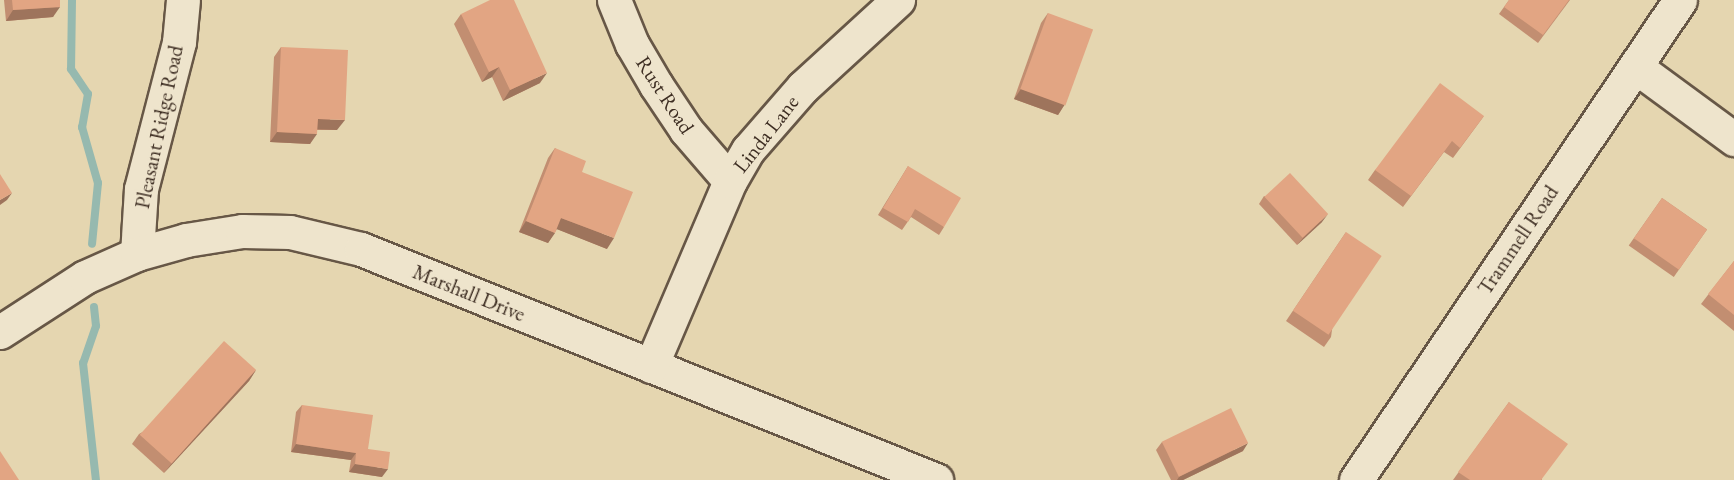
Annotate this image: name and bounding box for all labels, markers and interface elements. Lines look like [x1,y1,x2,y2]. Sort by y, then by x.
street label: Pleasant Ridge Road [129,43,189,211]
street label: Rust Road [631,51,699,139]
street label: Linda Lane [728,90,804,178]
street label: Trammell Road [1472,181,1564,299]
street label: Marshall Drive [409,259,529,327]

